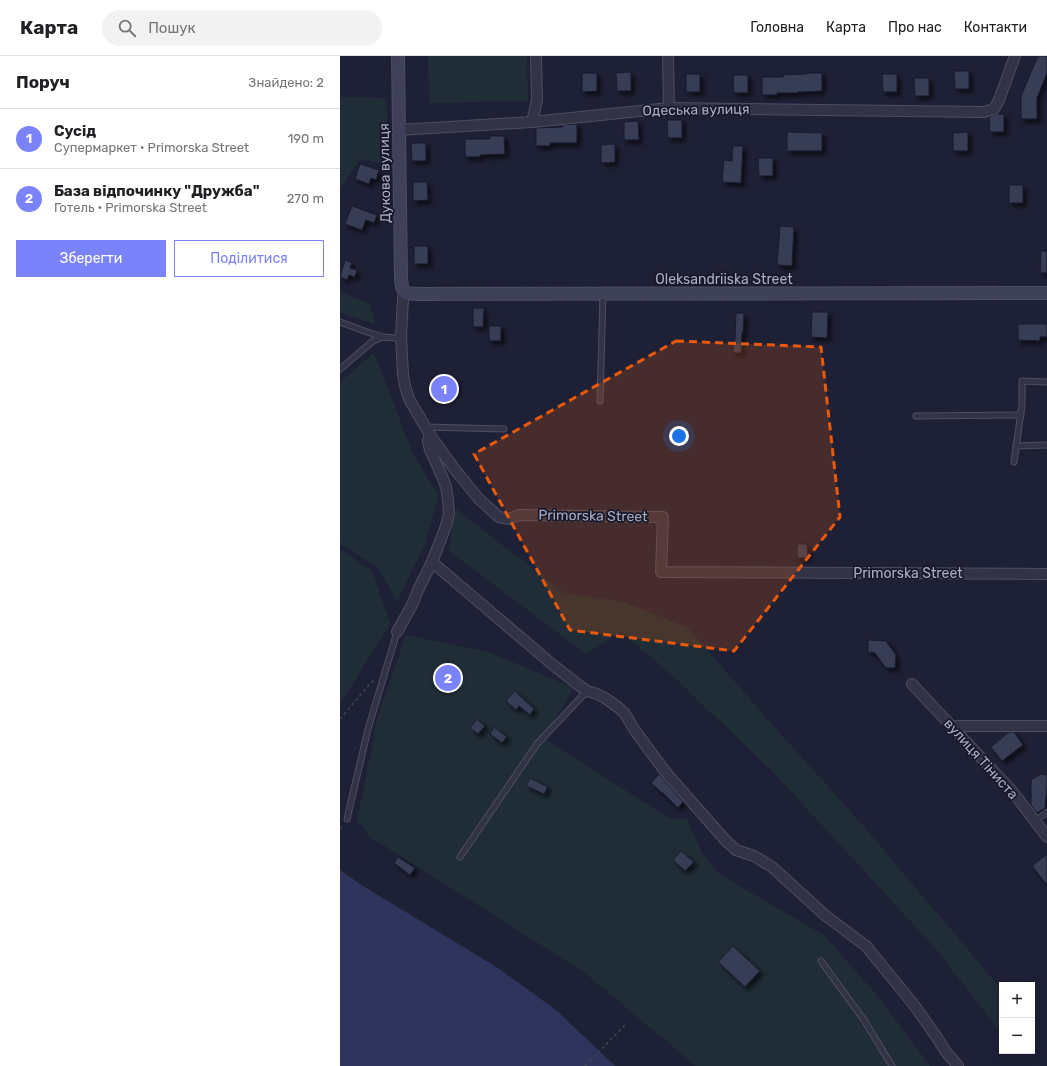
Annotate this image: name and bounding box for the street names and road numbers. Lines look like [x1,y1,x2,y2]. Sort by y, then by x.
street label: Одеська вулиця [642,101,750,119]
street label: Дукова вулиця [376,123,394,223]
street label: Oleksandriiska Street [655,271,793,288]
street label: Primorska Street [538,507,648,525]
street label: Primorska Street [853,565,963,582]
street label: вулиця Тіниста [940,715,1022,803]

